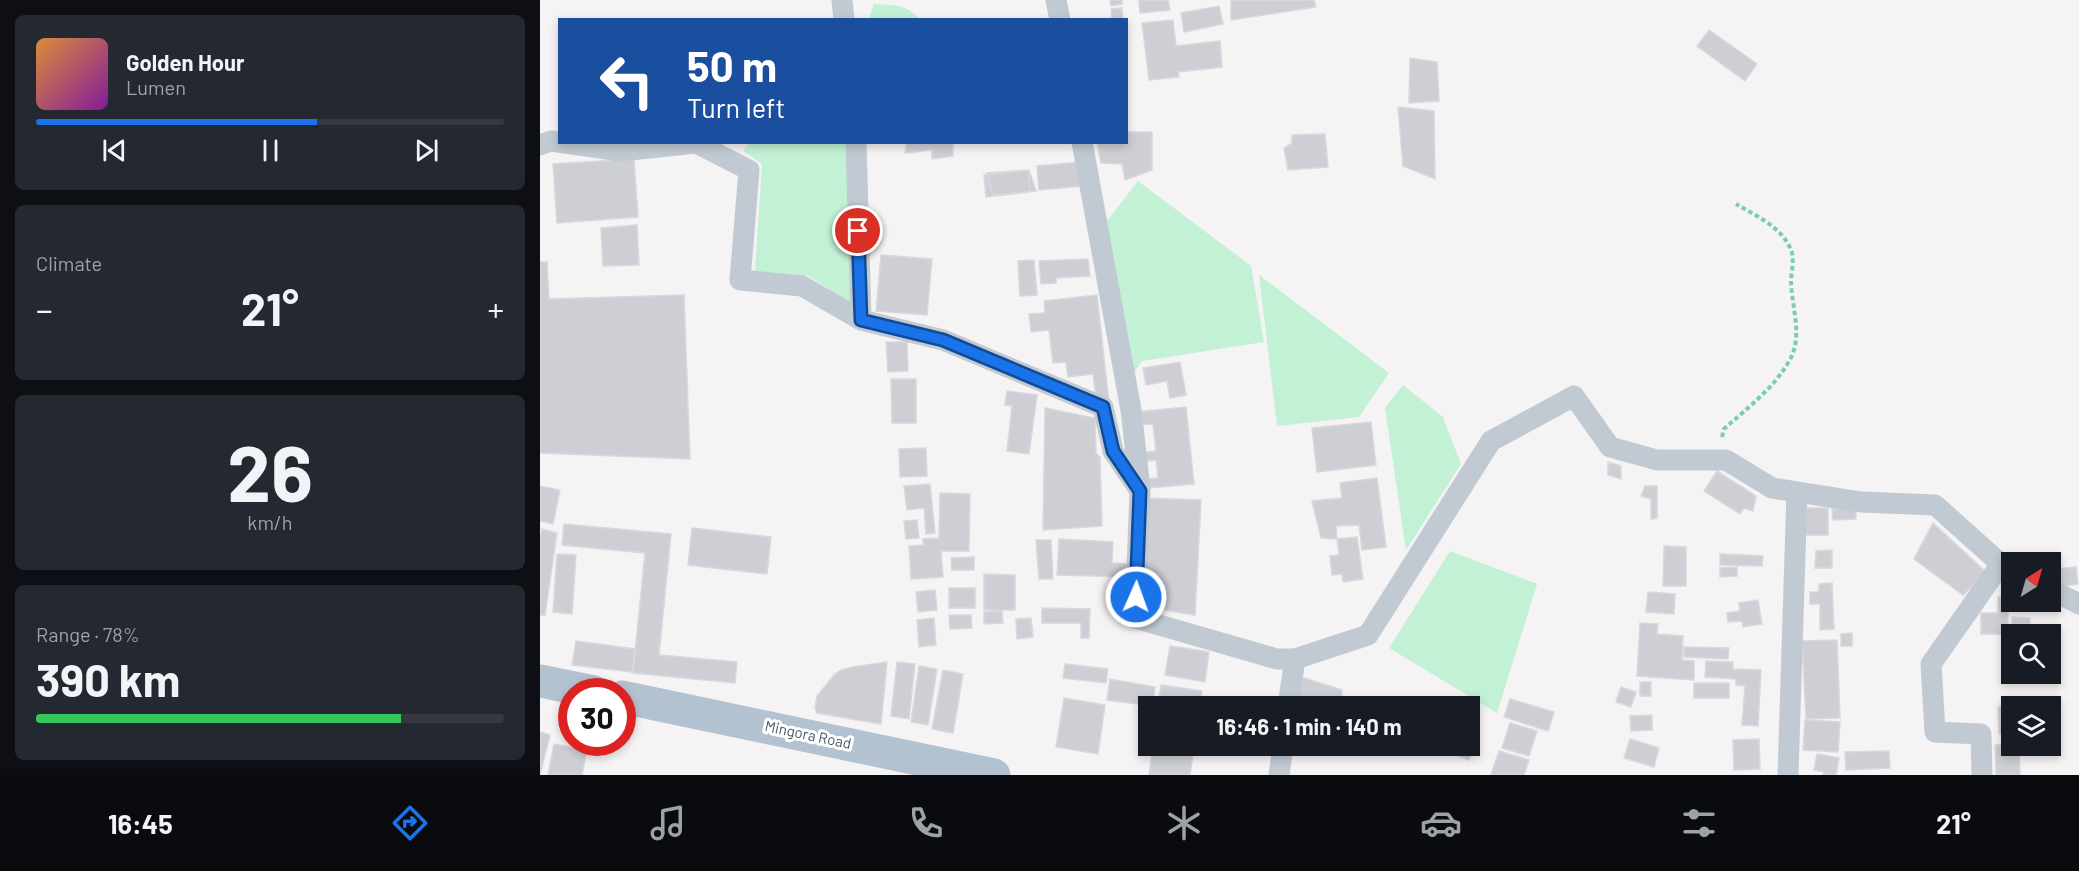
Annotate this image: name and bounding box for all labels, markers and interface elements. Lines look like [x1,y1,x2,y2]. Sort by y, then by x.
text: 50 m [687,40,777,90]
icon: left [588,42,666,120]
text: Golden Hour [126,49,244,75]
text: Lumen [126,75,186,99]
text: Turn left [687,91,785,123]
icon: previous [98,134,131,167]
icon: pause [254,134,287,167]
icon: next [410,134,443,167]
pin [832,205,883,256]
icon: arrive [841,214,874,247]
text: Climate [36,251,102,275]
text: 21° [241,281,299,335]
text: − [36,289,53,329]
text: + [488,289,504,329]
text: 26 [227,424,313,518]
text: km/h [247,510,293,534]
north arrow [2001,552,2061,612]
map controls [2001,552,2061,756]
position arrow [1104,565,1168,629]
text: Range · 78% [36,622,140,646]
button: search [2001,624,2061,684]
text: 390 km [36,652,180,706]
speed limit sign: 30 [558,678,636,756]
button: layers [2001,696,2061,756]
text: 16:46 · 1 min · 140 m [1216,713,1402,739]
street label: Mingora Road [763,716,853,752]
icon: directions [389,802,431,844]
icon: music [647,802,689,844]
icon: phone [905,802,947,844]
icon: climate [1163,802,1205,844]
icon: car [1420,802,1462,844]
icon: filters [1678,802,1720,844]
text: 16:45 [108,807,173,839]
text: 21° [1936,807,1971,839]

